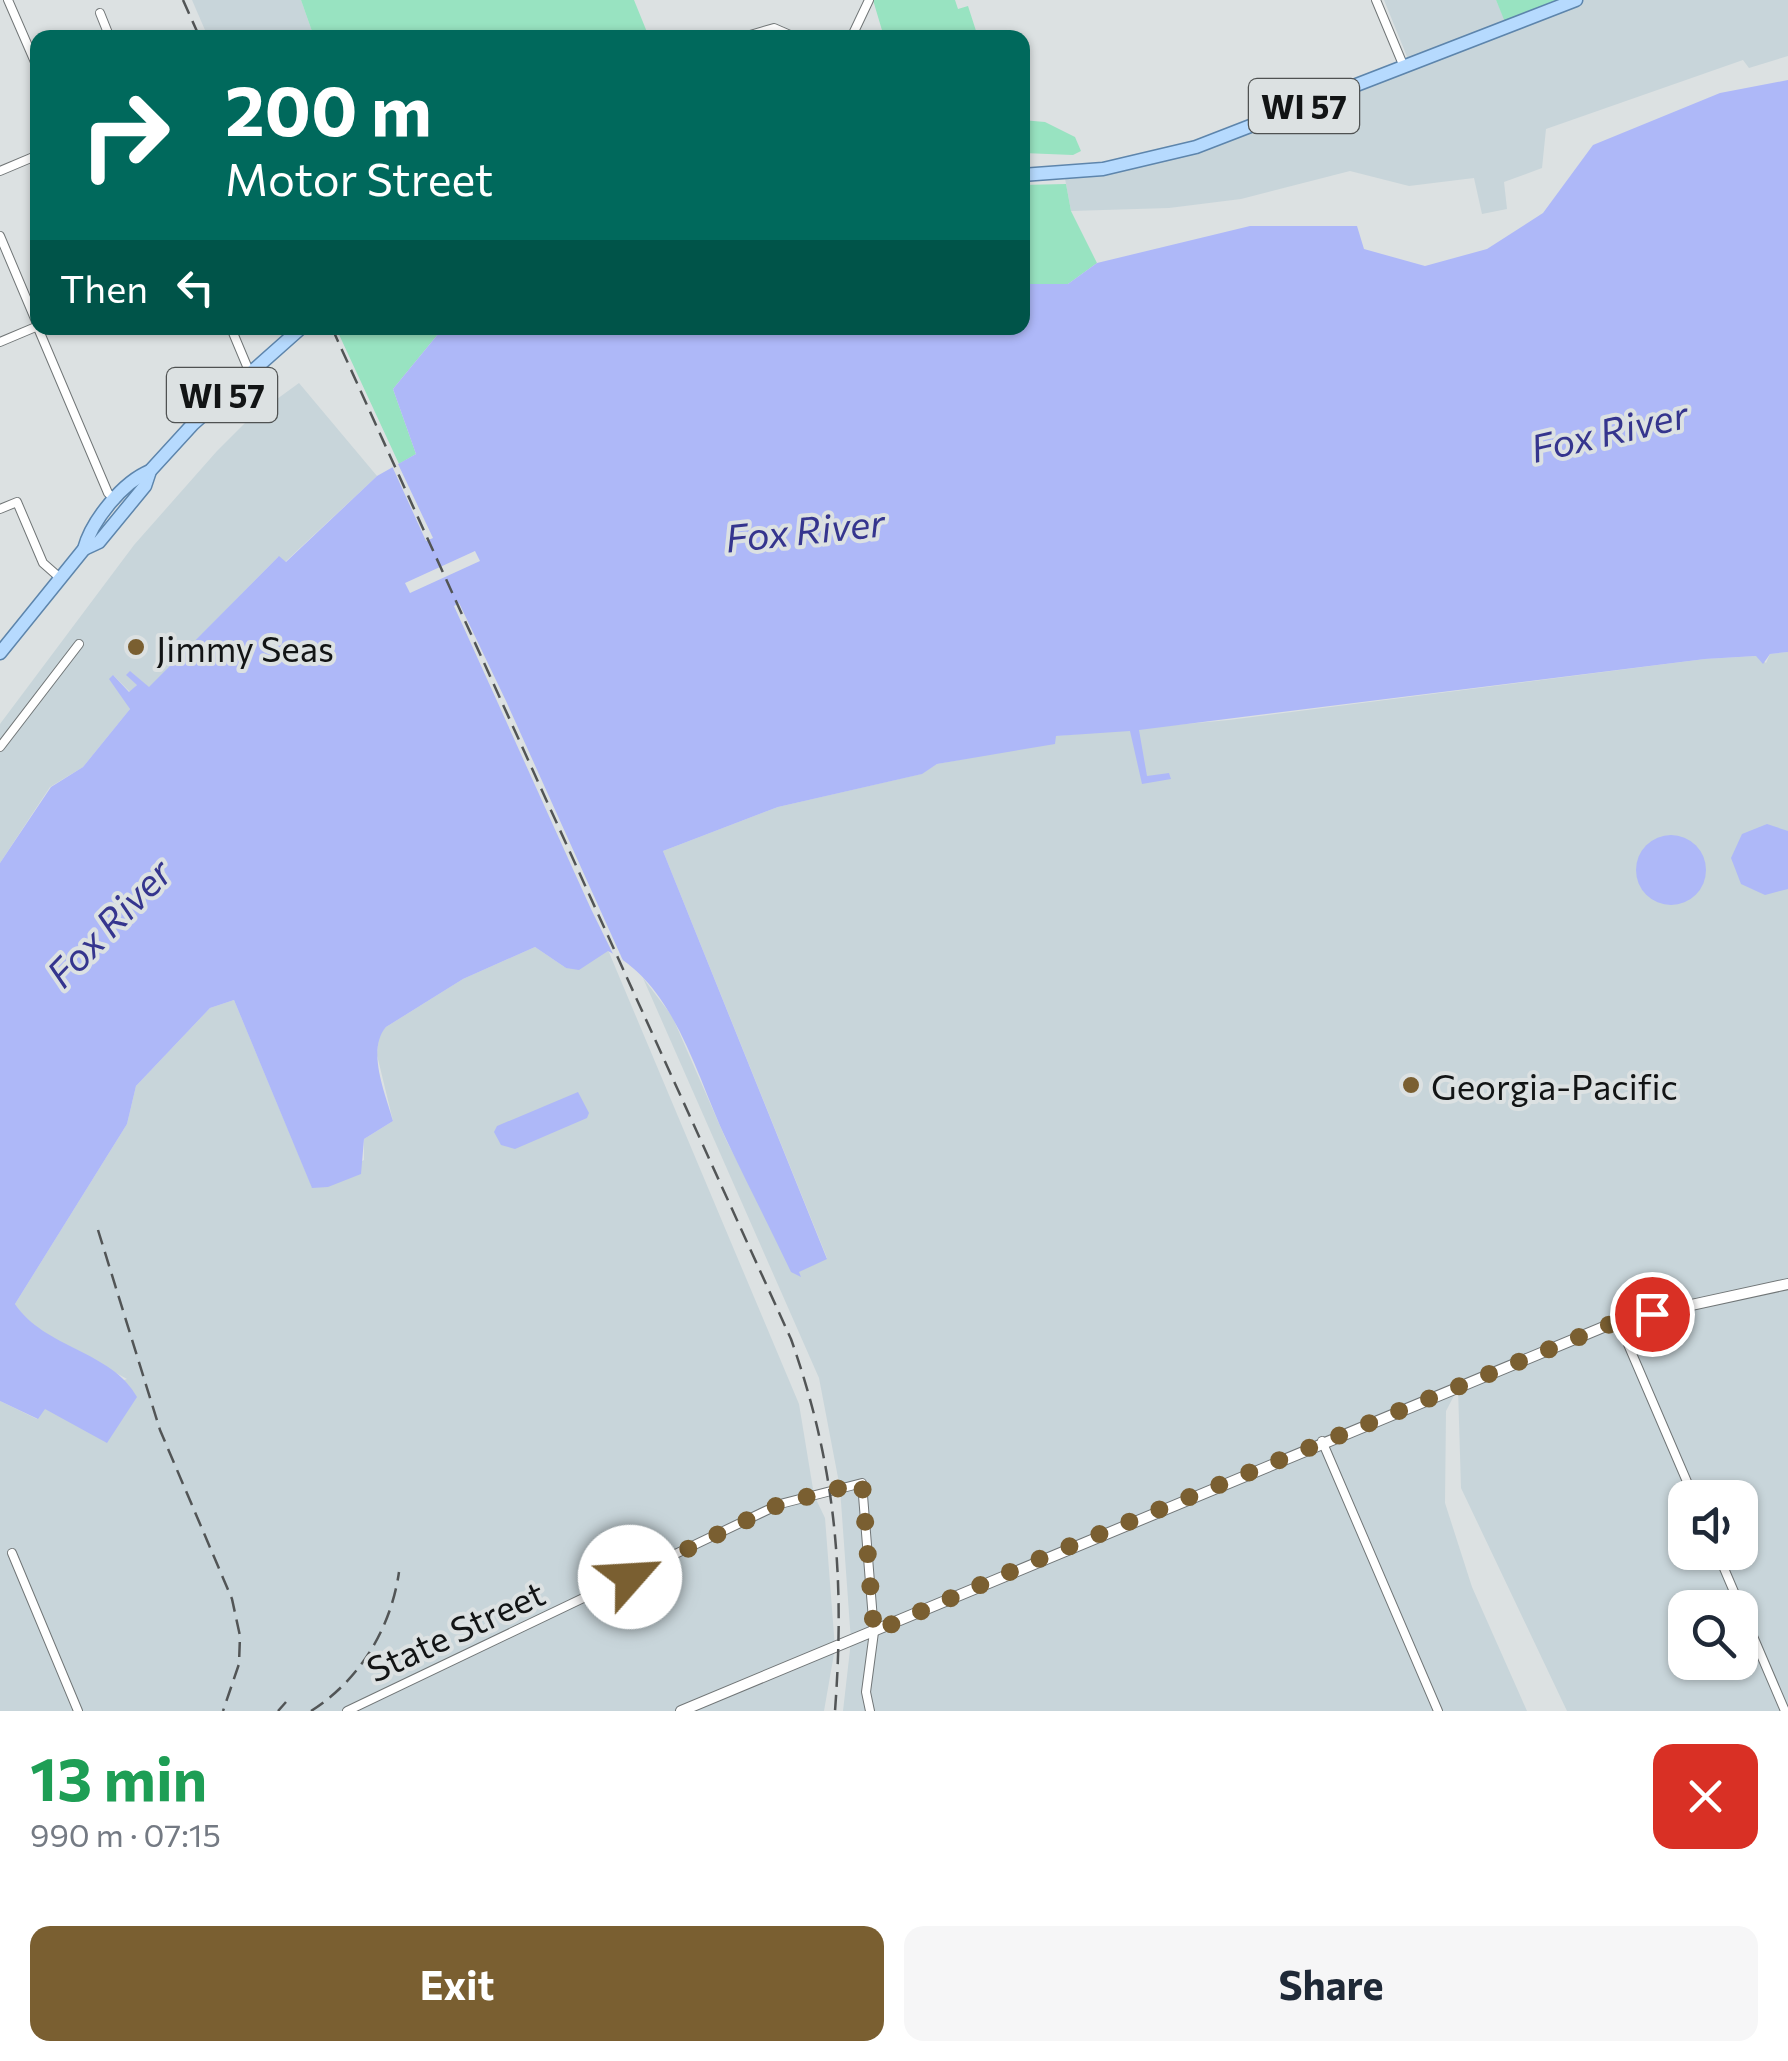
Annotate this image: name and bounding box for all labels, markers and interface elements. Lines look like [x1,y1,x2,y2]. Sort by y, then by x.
text: 200 m [225,65,432,150]
icon: right [60,70,190,200]
road number: WI 57 [1249,79,1359,133]
text: Motor Street [225,150,493,205]
icon: left [168,260,223,315]
text: Then [60,264,148,311]
road number: WI 57 [167,368,277,422]
water label: Fox River [1526,389,1694,471]
water label: Fox River [723,497,889,561]
place label: Jimmy Seas [156,626,334,669]
marker: Jimmy Seas [125,636,147,658]
water label: Fox River [36,847,182,996]
place label: Georgia-Pacific [1431,1064,1678,1107]
marker: Georgia-Pacific [1400,1074,1422,1096]
pin [1610,1272,1695,1357]
icon: arrive [1625,1287,1680,1342]
map controls [1668,1480,1758,1680]
button: sound [1668,1480,1758,1570]
position arrow [578,1525,682,1629]
street label: State Street [359,1570,551,1690]
button: search [1668,1590,1758,1680]
text: 13 min [30,1740,207,1813]
button: close [1653,1744,1758,1849]
text: 990 m · 07:15 [30,1814,221,1854]
button: Exit [30,1926,884,2041]
button: Share [904,1926,1758,2041]

